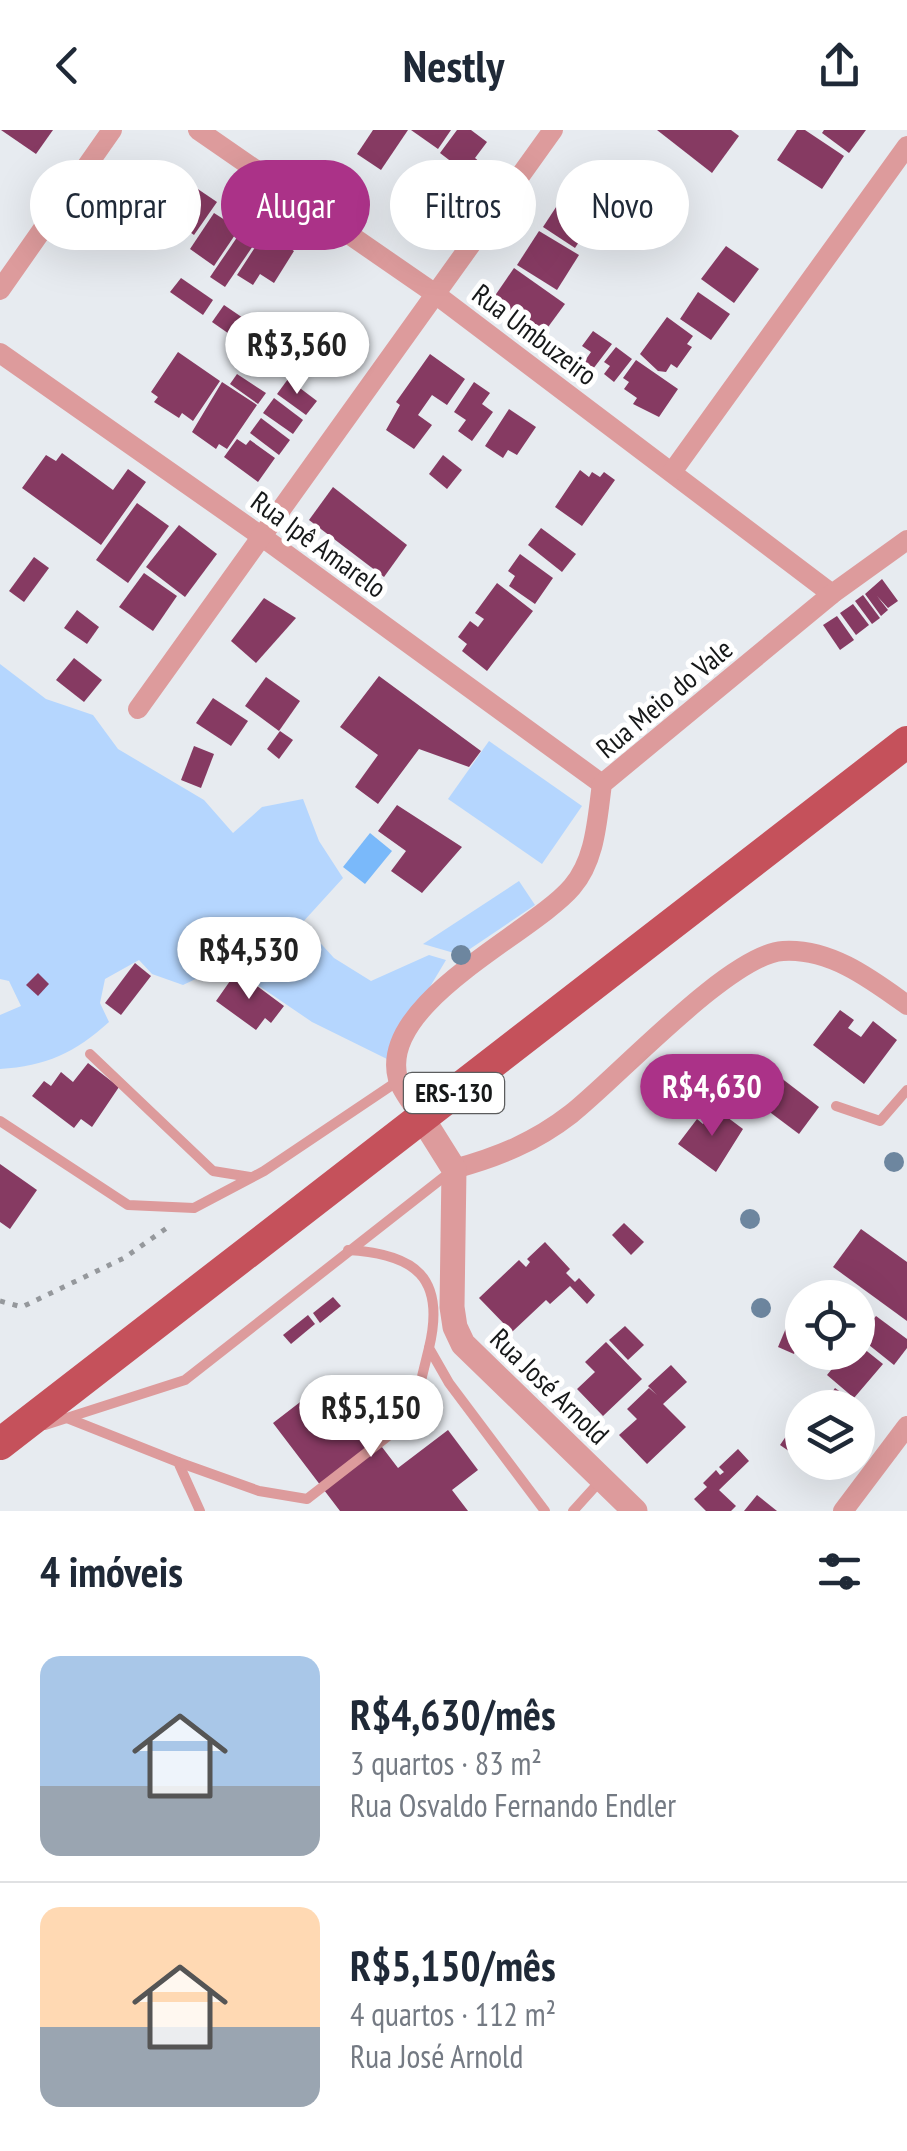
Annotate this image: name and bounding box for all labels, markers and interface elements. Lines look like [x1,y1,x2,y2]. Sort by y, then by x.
text: Nestly [403,36,504,94]
icon: back [40,38,95,93]
icon: share [812,38,867,93]
chip: Comprar [30,160,201,250]
chip: Alugar [221,160,370,250]
chip: Filtros [390,160,536,250]
chip: Novo [556,160,689,250]
street label: Rua Umbuzeiro [465,275,605,393]
pin: R$3,560 [205,312,389,397]
text: R$3,560 [247,323,347,365]
street label: Rua Ipê Amarelo [244,482,394,606]
street label: Rua Meio do Vale [588,630,740,766]
pin: R$4,530 [157,917,341,1002]
text: R$4,530 [199,928,299,970]
pin: R$4,630 [620,1054,804,1139]
text: R$4,630 [662,1065,762,1107]
road number: ERS-130 [404,1073,504,1113]
map controls [785,1280,875,1480]
button: locate [785,1280,875,1370]
street label: Rua José Arnold [483,1320,617,1452]
pin: R$5,150 [279,1375,463,1460]
text: R$5,150 [321,1386,421,1428]
button: layers [785,1390,875,1480]
text: 4 imóveis [40,1544,183,1599]
icon: filters [812,1544,867,1599]
text: R$4,630/mês [350,1687,556,1742]
icon: home [120,1696,240,1816]
text: 3 quartos · 83 m² [350,1742,542,1784]
text: Rua Osvaldo Fernando Endler [350,1784,676,1826]
text: R$5,150/mês [350,1938,556,1993]
icon: home [120,1947,240,2067]
text: 4 quartos · 112 m² [350,1993,556,2035]
text: Rua José Arnold [350,2035,523,2077]

